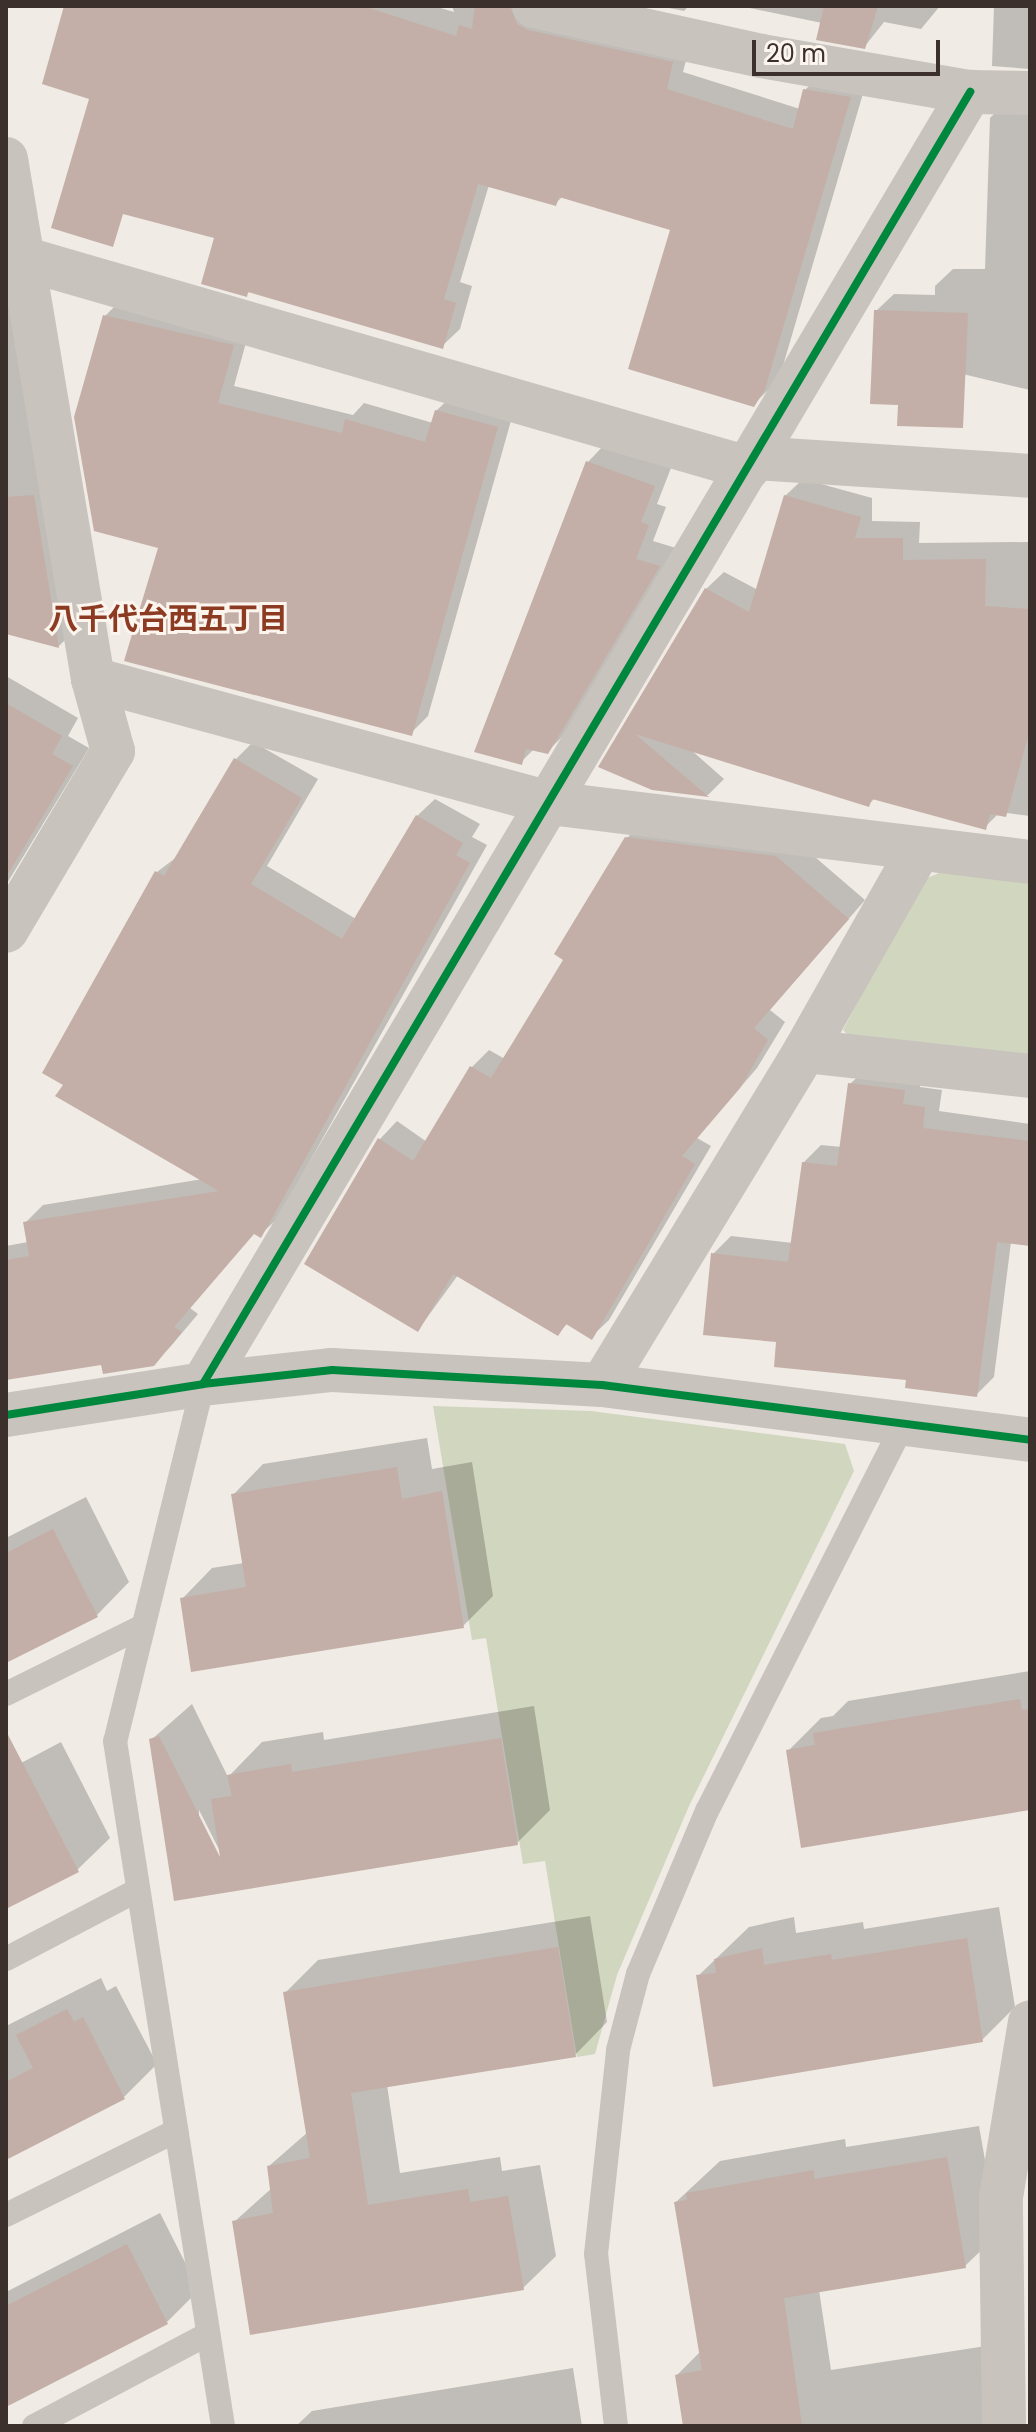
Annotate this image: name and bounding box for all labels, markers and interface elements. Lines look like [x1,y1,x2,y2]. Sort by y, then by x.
scale bar [756,24,944,74]
text: 20 m [766,37,826,70]
district label: 八千代台西五丁目 [48,601,288,637]

